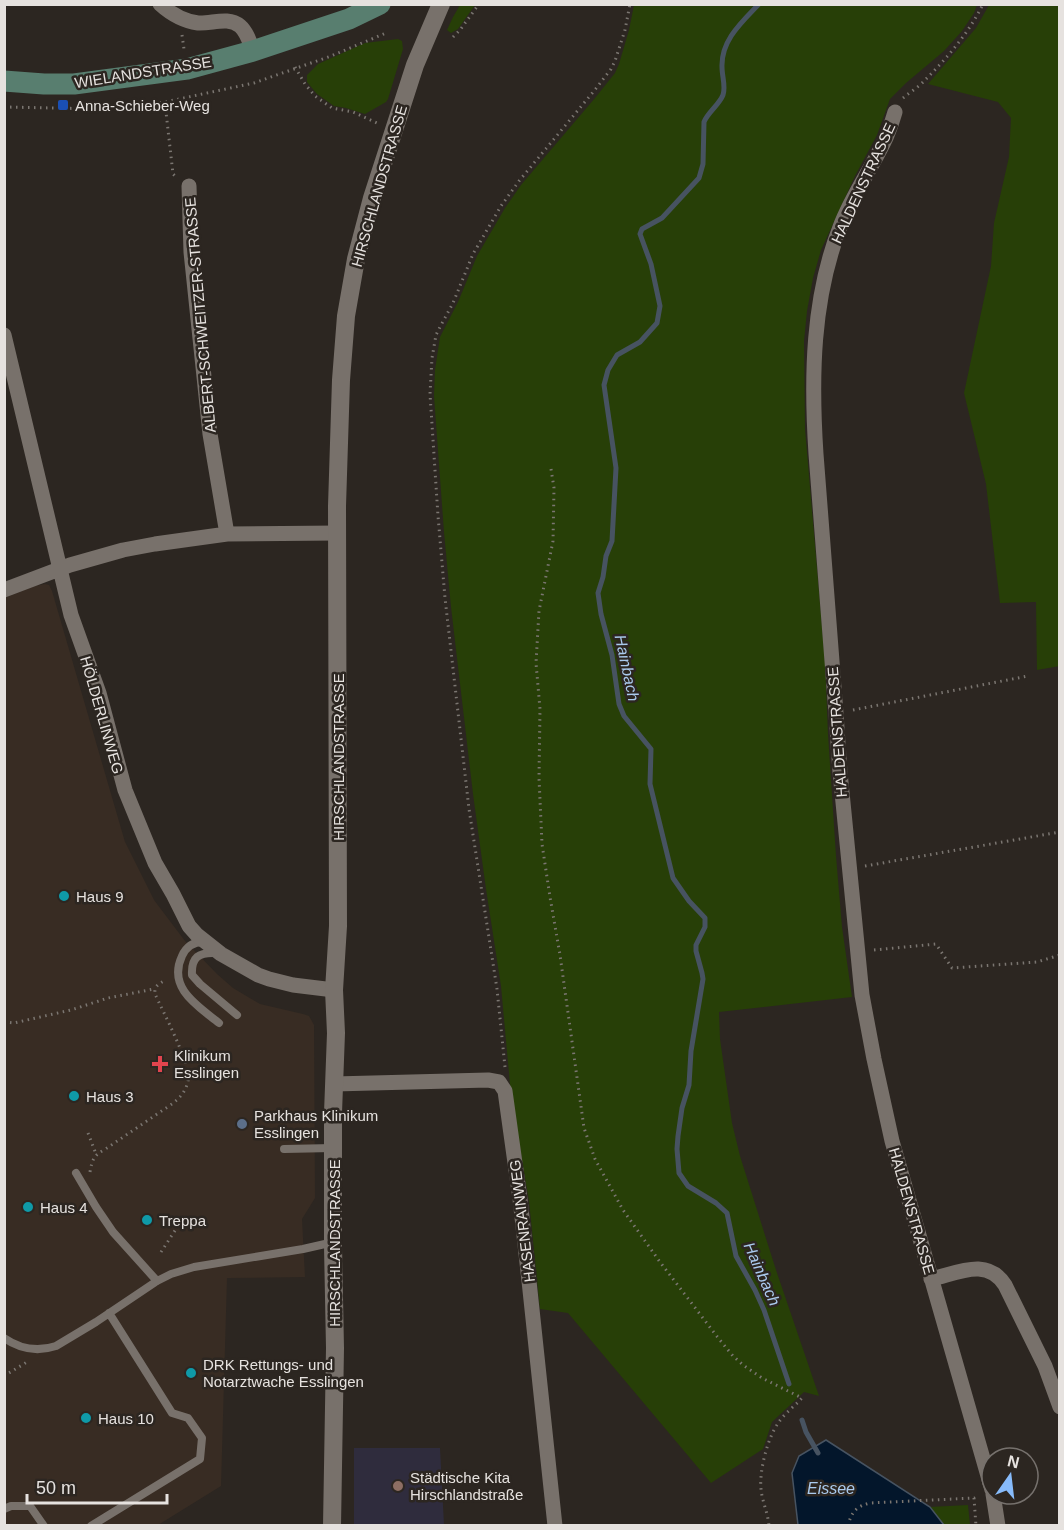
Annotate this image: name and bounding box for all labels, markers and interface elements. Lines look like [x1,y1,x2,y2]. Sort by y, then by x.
street label: WIELANDSTRASSE [73,53,213,91]
place label: Anna-Schieber-Weg [75,97,210,114]
marker: Anna-Schieber-Weg [56,98,70,112]
street label: HIRSCHLANDSTRASSE [348,103,410,269]
street label: HALDENSTRASSE [828,120,898,246]
street label: ALBERT-SCHWEITZER-STRASSE [181,196,219,434]
water label: Hainbach [612,633,642,703]
street label: HÖLDERLINWEG [77,654,127,776]
street label: HALDENSTRASSE [824,666,850,798]
street label: HIRSCHLANDSTRASSE [330,673,347,841]
place label: Haus 9 [76,888,124,905]
marker: Haus 9 [57,889,71,903]
place label: Klinikum Esslingen [174,1047,239,1081]
marker: Klinikum Esslingen [151,1055,169,1073]
place label: Haus 3 [86,1088,134,1105]
marker: Haus 3 [67,1089,81,1103]
place label: Parkhaus Klinikum Esslingen [254,1107,378,1141]
marker: Parkhaus Klinikum Esslingen [235,1117,249,1131]
street label: HALDENSTRASSE [886,1146,938,1276]
street label: HIRSCHLANDSTRASSE [326,1159,343,1327]
street label: HASENRAINWEG [506,1159,538,1283]
place label: Haus 4 [40,1199,88,1216]
marker: Haus 4 [21,1200,35,1214]
place label: Treppa [159,1212,207,1229]
marker: Treppa [140,1213,154,1227]
water label: Hainbach [740,1240,784,1308]
place label: DRK Rettungs- und Notarztwache Esslingen [203,1356,364,1390]
marker: DRK Rettungs- und Notarztwache Esslingen [184,1366,198,1380]
place label: Haus 10 [98,1410,154,1427]
marker: Haus 10 [79,1411,93,1425]
north arrow [980,1446,1040,1506]
text: N [1006,1452,1021,1472]
scale bar [27,1467,166,1505]
place label: Städtische Kita Hirschlandstraße [410,1469,523,1503]
text: 50 m [36,1478,76,1498]
marker: Städtische Kita Hirschlandstraße [391,1479,405,1493]
water label: Eissee [807,1480,855,1497]

